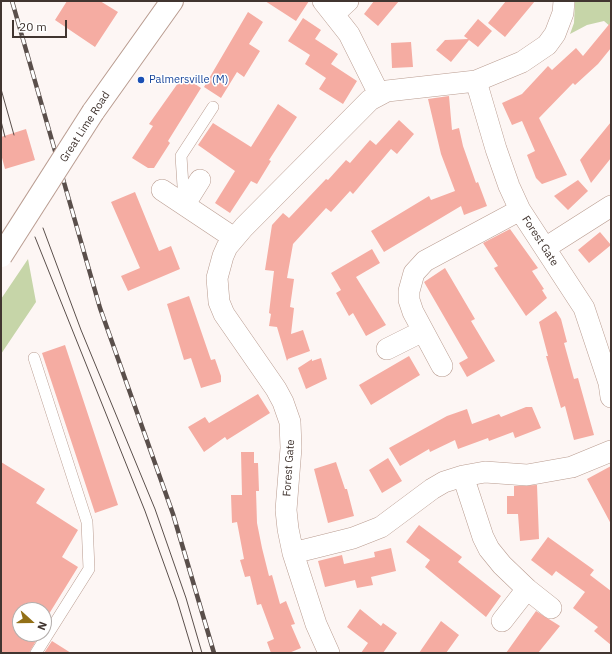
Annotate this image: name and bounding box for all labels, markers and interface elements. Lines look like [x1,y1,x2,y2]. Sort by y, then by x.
scale bar [14,12,69,38]
text: 20 m [19,19,47,34]
place label: Palmersville (M) [149,73,228,87]
marker: Palmersville (M) [136,75,146,85]
street label: Great Lime Road [57,89,113,165]
street label: Forest Gate [519,213,561,269]
street label: Forest Gate [280,439,298,497]
north arrow [12,602,52,642]
text: N [34,620,50,632]

